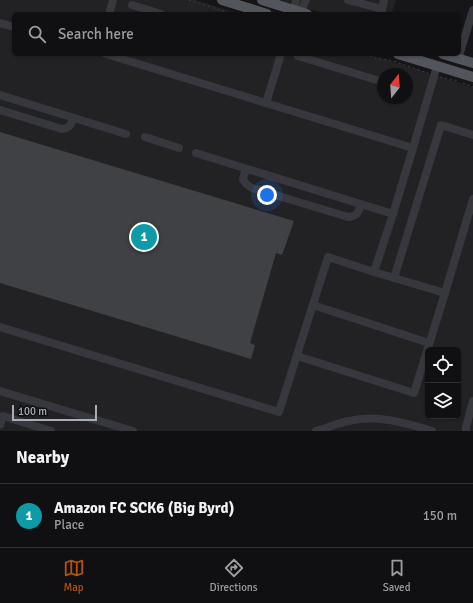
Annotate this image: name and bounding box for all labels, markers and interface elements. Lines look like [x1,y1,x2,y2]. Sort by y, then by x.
search box [12,12,461,56]
icon: search [26,23,48,45]
text: Search here [58,25,134,43]
north arrow [377,68,413,104]
your location [257,185,277,205]
pin: 1 [131,222,157,252]
map controls [425,347,461,419]
button: locate [425,347,461,383]
button: layers [425,383,461,419]
scale bar [12,403,97,422]
text: 100 m [18,405,47,418]
text: Nearby [16,447,69,468]
text: Amazon FC SCK6 (Big Byrd) [54,499,234,517]
text: 1 [25,508,33,524]
text: 150 m [423,508,457,524]
text: Place [54,517,84,533]
tab: Map [63,557,85,594]
tab: Directions [210,557,258,594]
tab: Saved [383,557,410,594]

